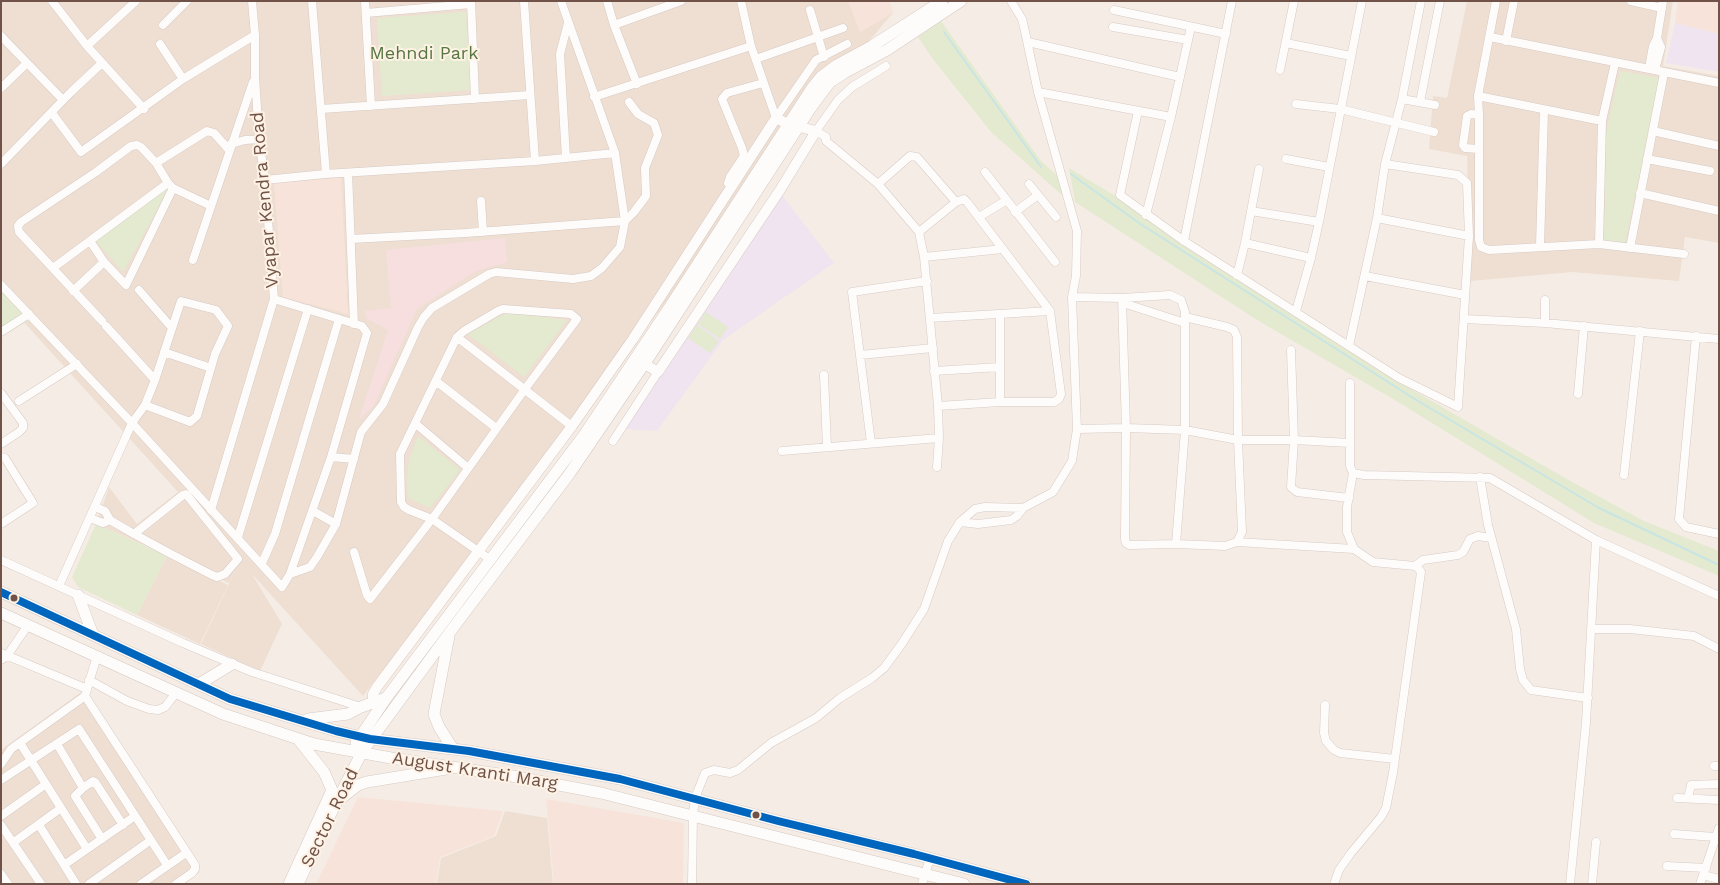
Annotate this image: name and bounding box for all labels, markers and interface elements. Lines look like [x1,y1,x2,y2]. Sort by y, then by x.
park label: Mehndi Park [370,43,478,65]
street label: Vyapar Kendra Road [247,111,283,289]
unlabelled marker [9,593,19,603]
street label: August Kranti Marg [391,747,559,795]
street label: Sector Road [297,765,363,871]
unlabelled marker [751,810,761,820]

